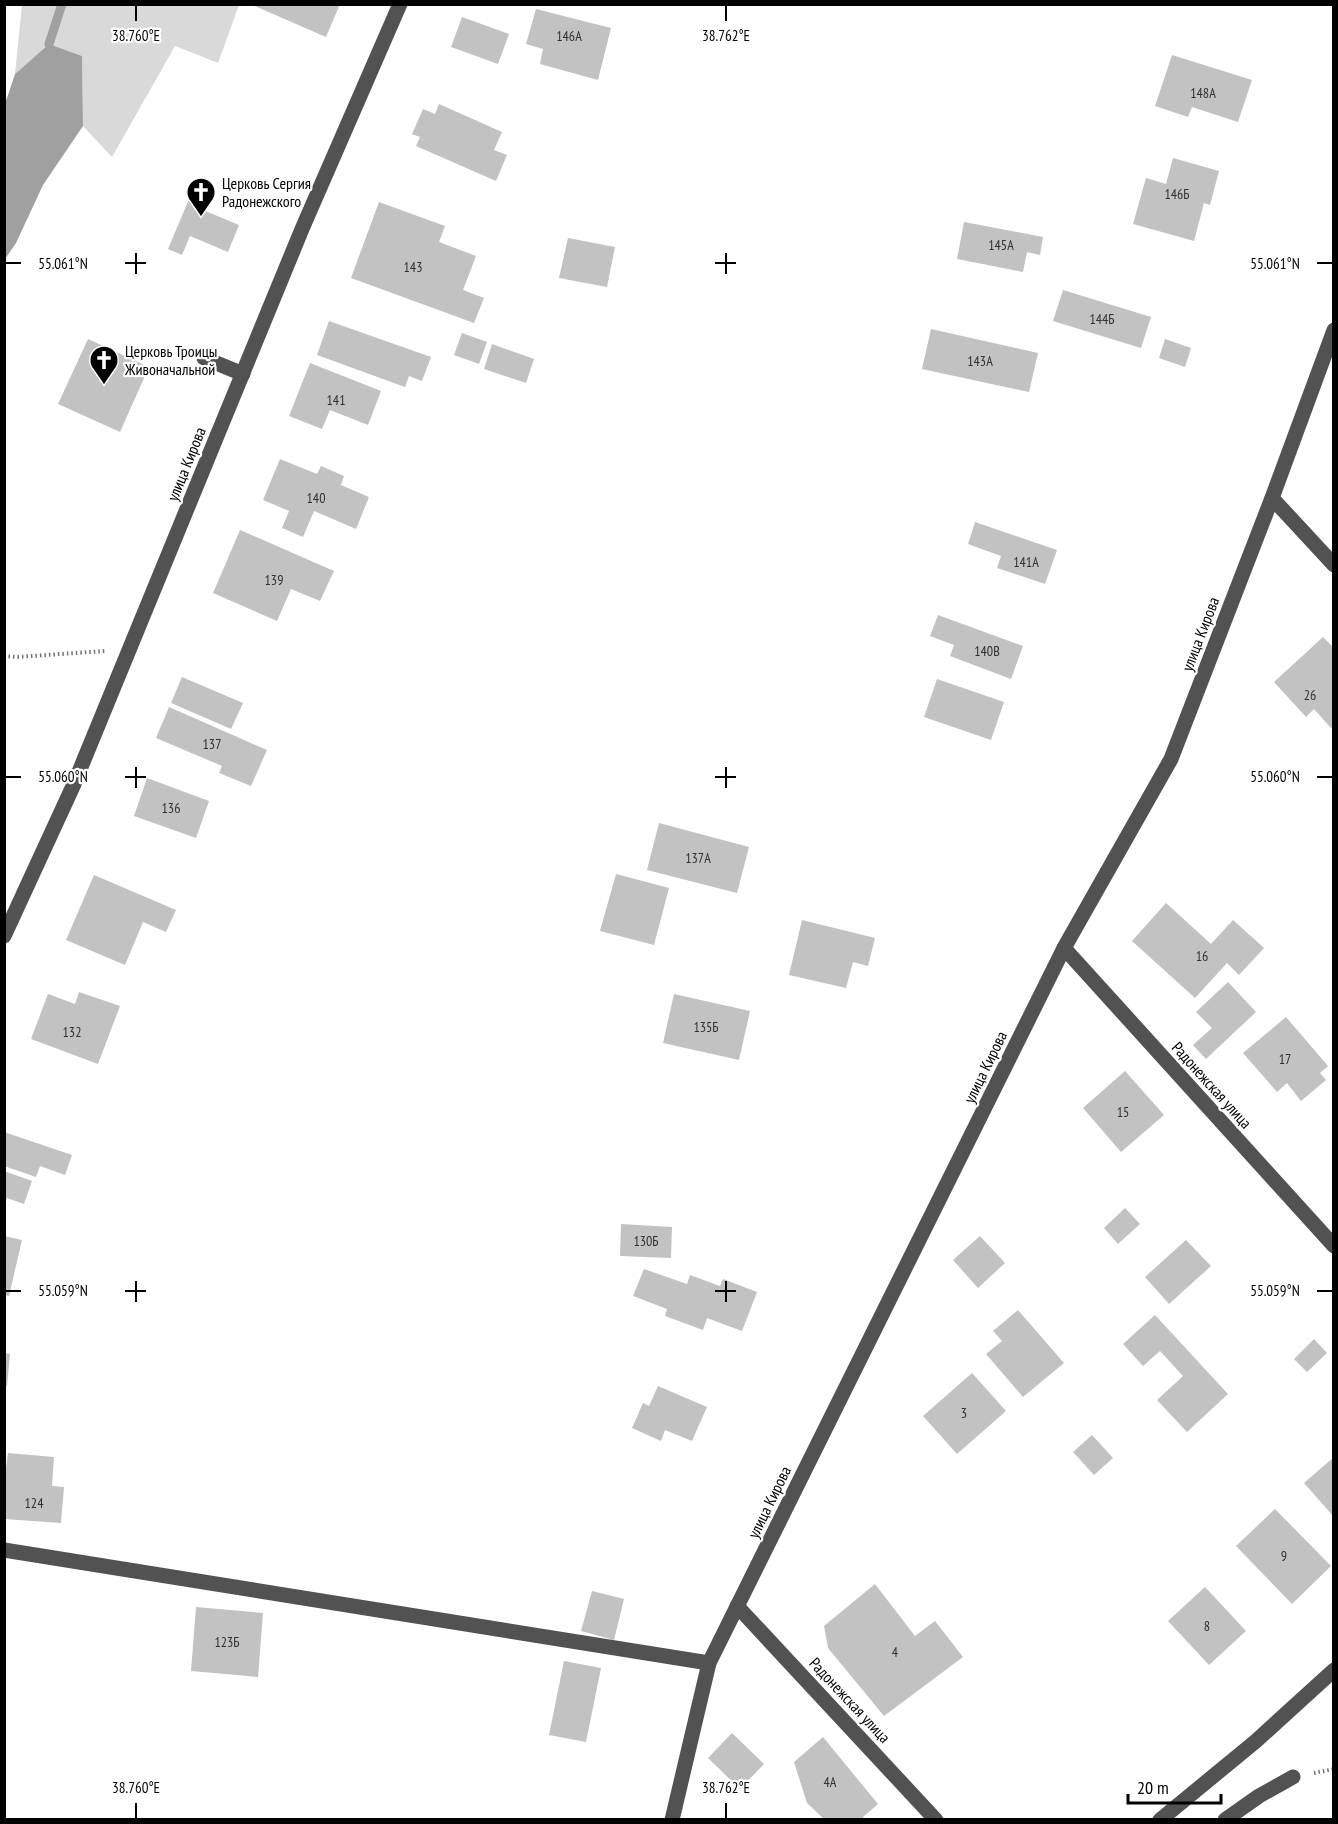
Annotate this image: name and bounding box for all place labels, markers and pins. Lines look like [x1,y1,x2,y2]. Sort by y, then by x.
place label: Церковь Сергия Радонежского [222,173,311,211]
church icon: Церковь Сергия Радонежского [185,176,217,218]
place label: Церковь Троицы Живоначальной [124,341,217,379]
church icon: Церковь Троицы Живоначальной [88,344,120,386]

